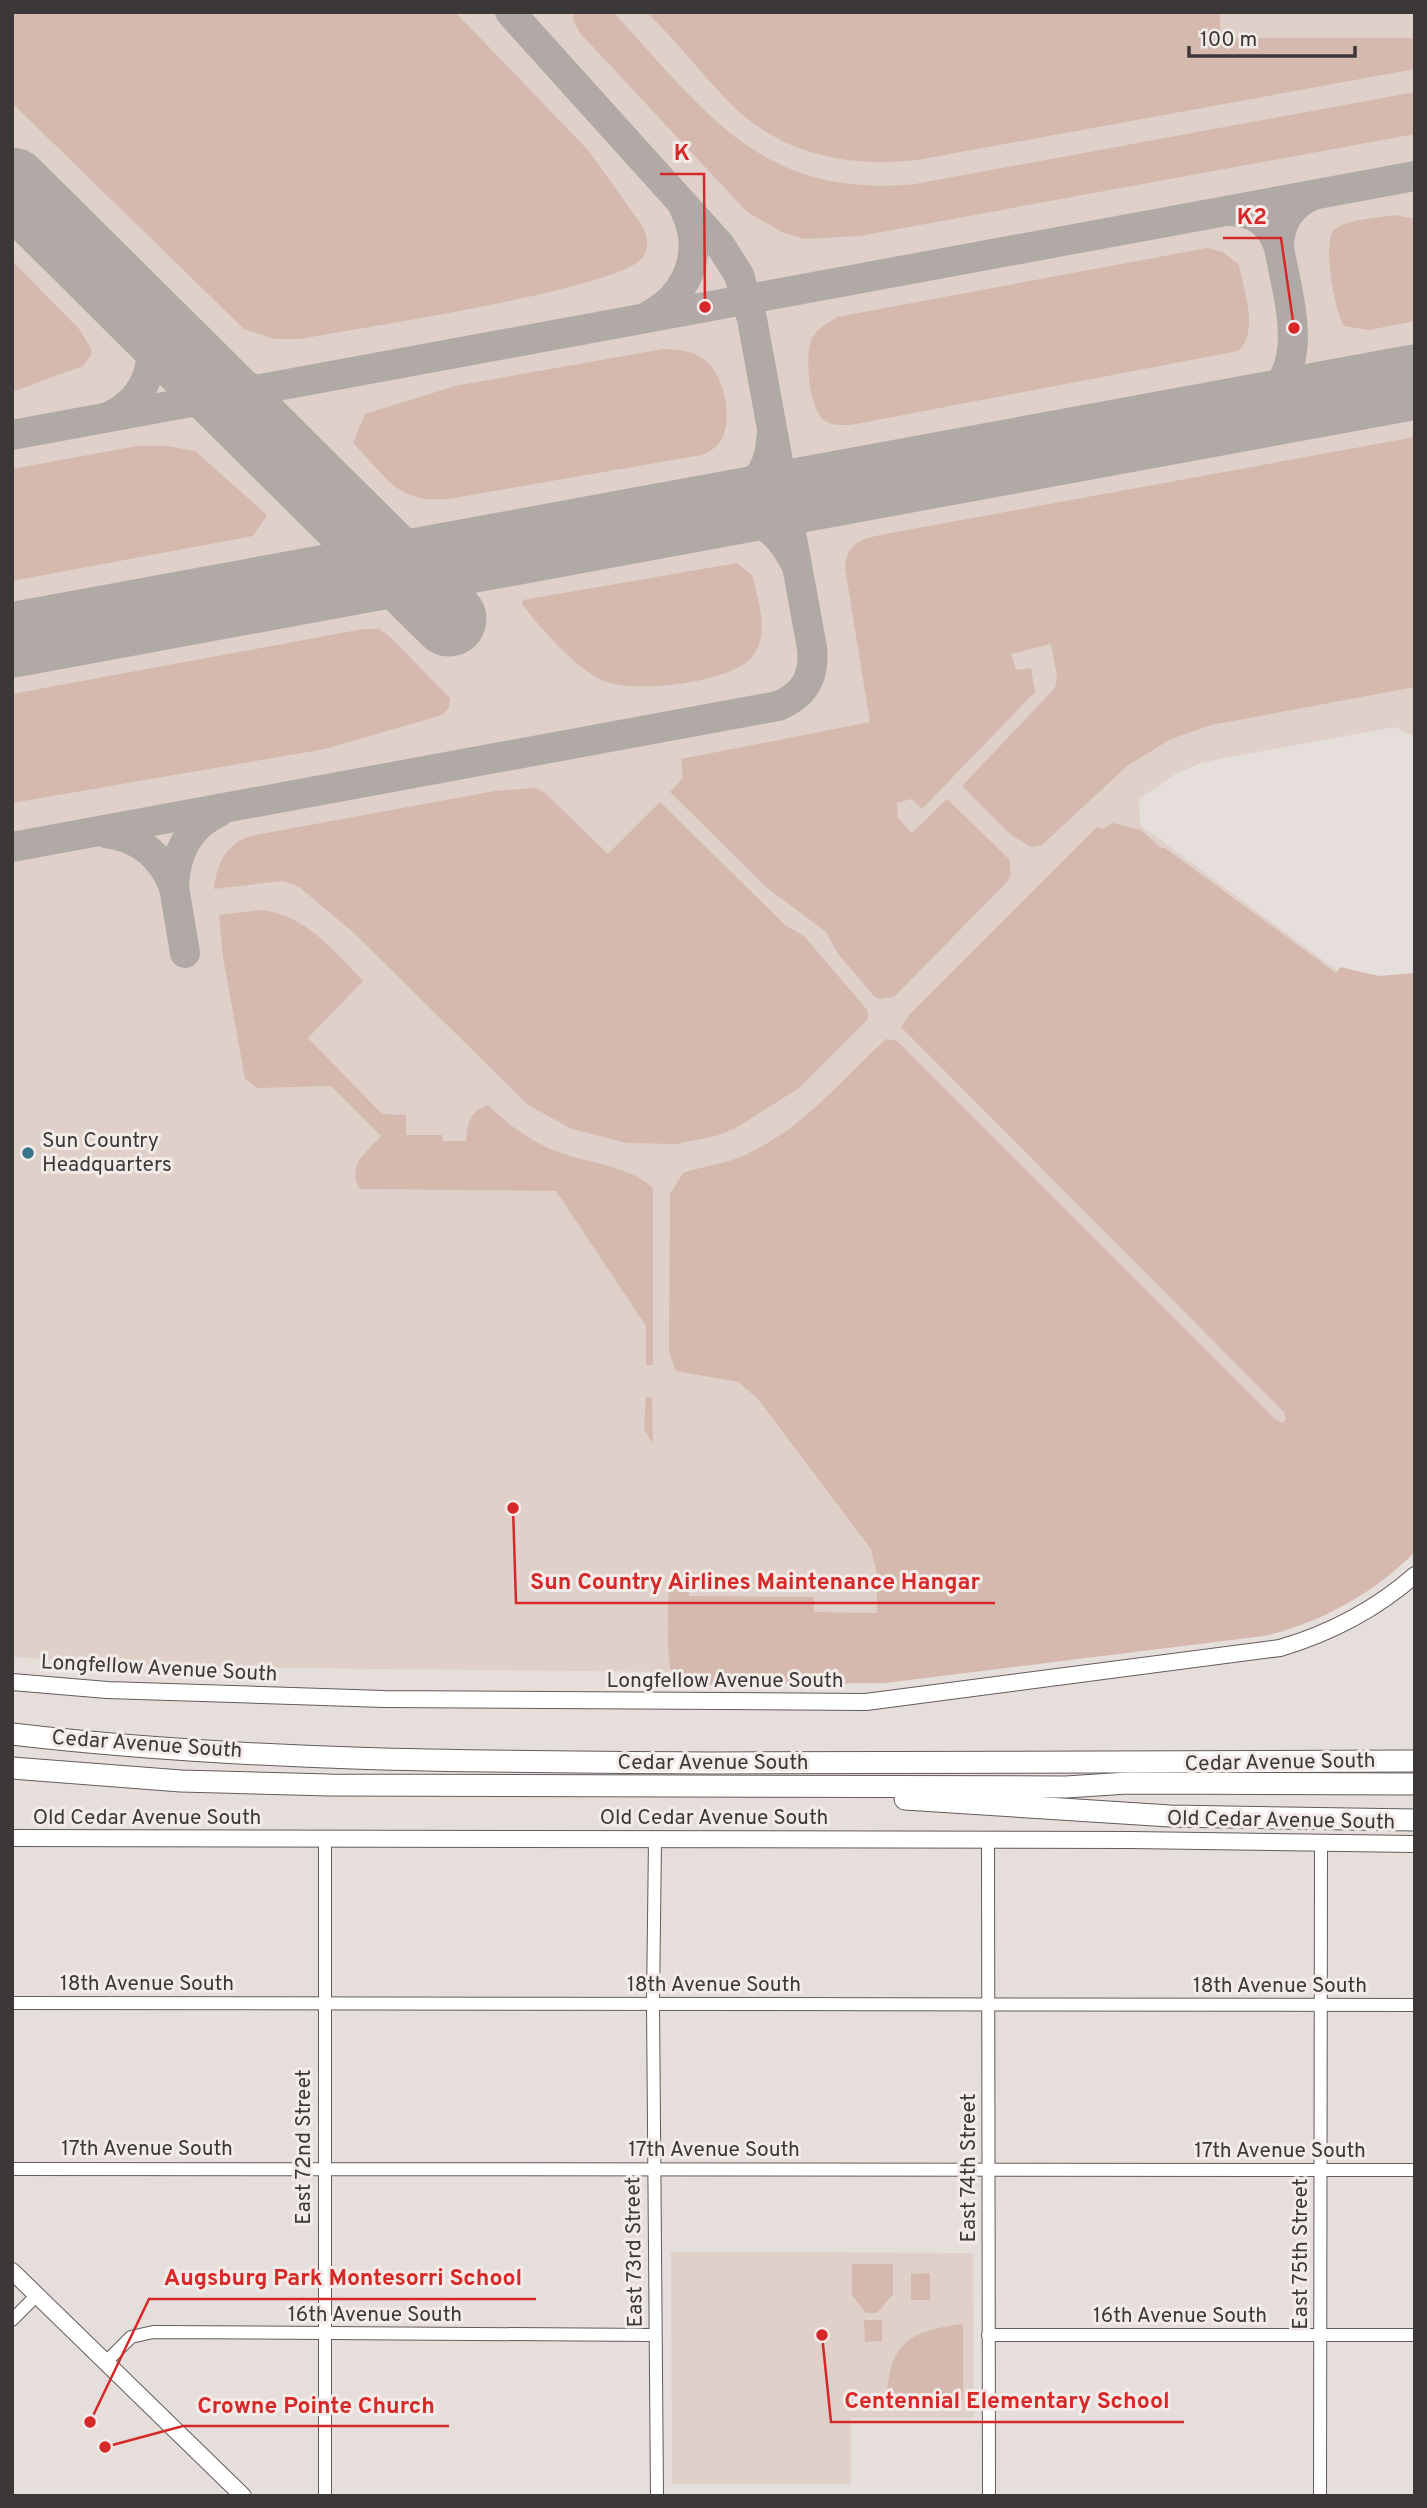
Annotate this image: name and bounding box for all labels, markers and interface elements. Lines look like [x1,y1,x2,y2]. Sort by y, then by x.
scale bar [1189,14,1355,58]
text: 100 m [1200,27,1257,54]
callout: K [660,130,704,174]
text: K [674,140,690,169]
callout: K2 [1223,194,1281,238]
text: K2 [1237,204,1267,233]
place label: Sun Country Headquarters [42,1128,172,1179]
marker: Sun Country Headquarters [20,1145,36,1161]
callout: Sun Country Airlines Maintenance Hangar [516,1559,995,1603]
text: Sun Country Airlines Maintenance Hangar [530,1569,980,1598]
street label: Longfellow Avenue South [40,1649,278,1689]
street label: Longfellow Avenue South [607,1668,843,1695]
street label: Cedar Avenue South [51,1725,243,1765]
street label: Cedar Avenue South [1184,1748,1376,1778]
street label: Cedar Avenue South [618,1750,808,1777]
street label: Old Cedar Avenue South [33,1805,261,1832]
street label: Old Cedar Avenue South [600,1805,828,1832]
street label: Old Cedar Avenue South [1167,1806,1395,1836]
street label: 18th Avenue South [60,1971,234,1998]
street label: 18th Avenue South [627,1972,801,1999]
street label: 18th Avenue South [1193,1973,1367,2000]
street label: East 72nd Street [291,2069,318,2225]
street label: East 74th Street [956,2093,983,2243]
street label: 17th Avenue South [61,2136,233,2163]
street label: 17th Avenue South [628,2137,800,2164]
street label: 17th Avenue South [1194,2138,1366,2165]
street label: East 73rd Street [620,2176,650,2328]
street label: East 75th Street [1288,2178,1315,2330]
callout: Augsburg Park Montesorri School [149,2255,536,2299]
text: Augsburg Park Montesorri School [164,2265,522,2294]
street label: 16th Avenue South [288,2302,462,2329]
street label: 16th Avenue South [1093,2303,1267,2330]
callout: Centennial Elementary School [831,2378,1184,2422]
callout: Crowne Pointe Church [183,2382,449,2426]
text: Centennial Elementary School [844,2388,1170,2417]
text: Crowne Pointe Church [197,2393,435,2422]

